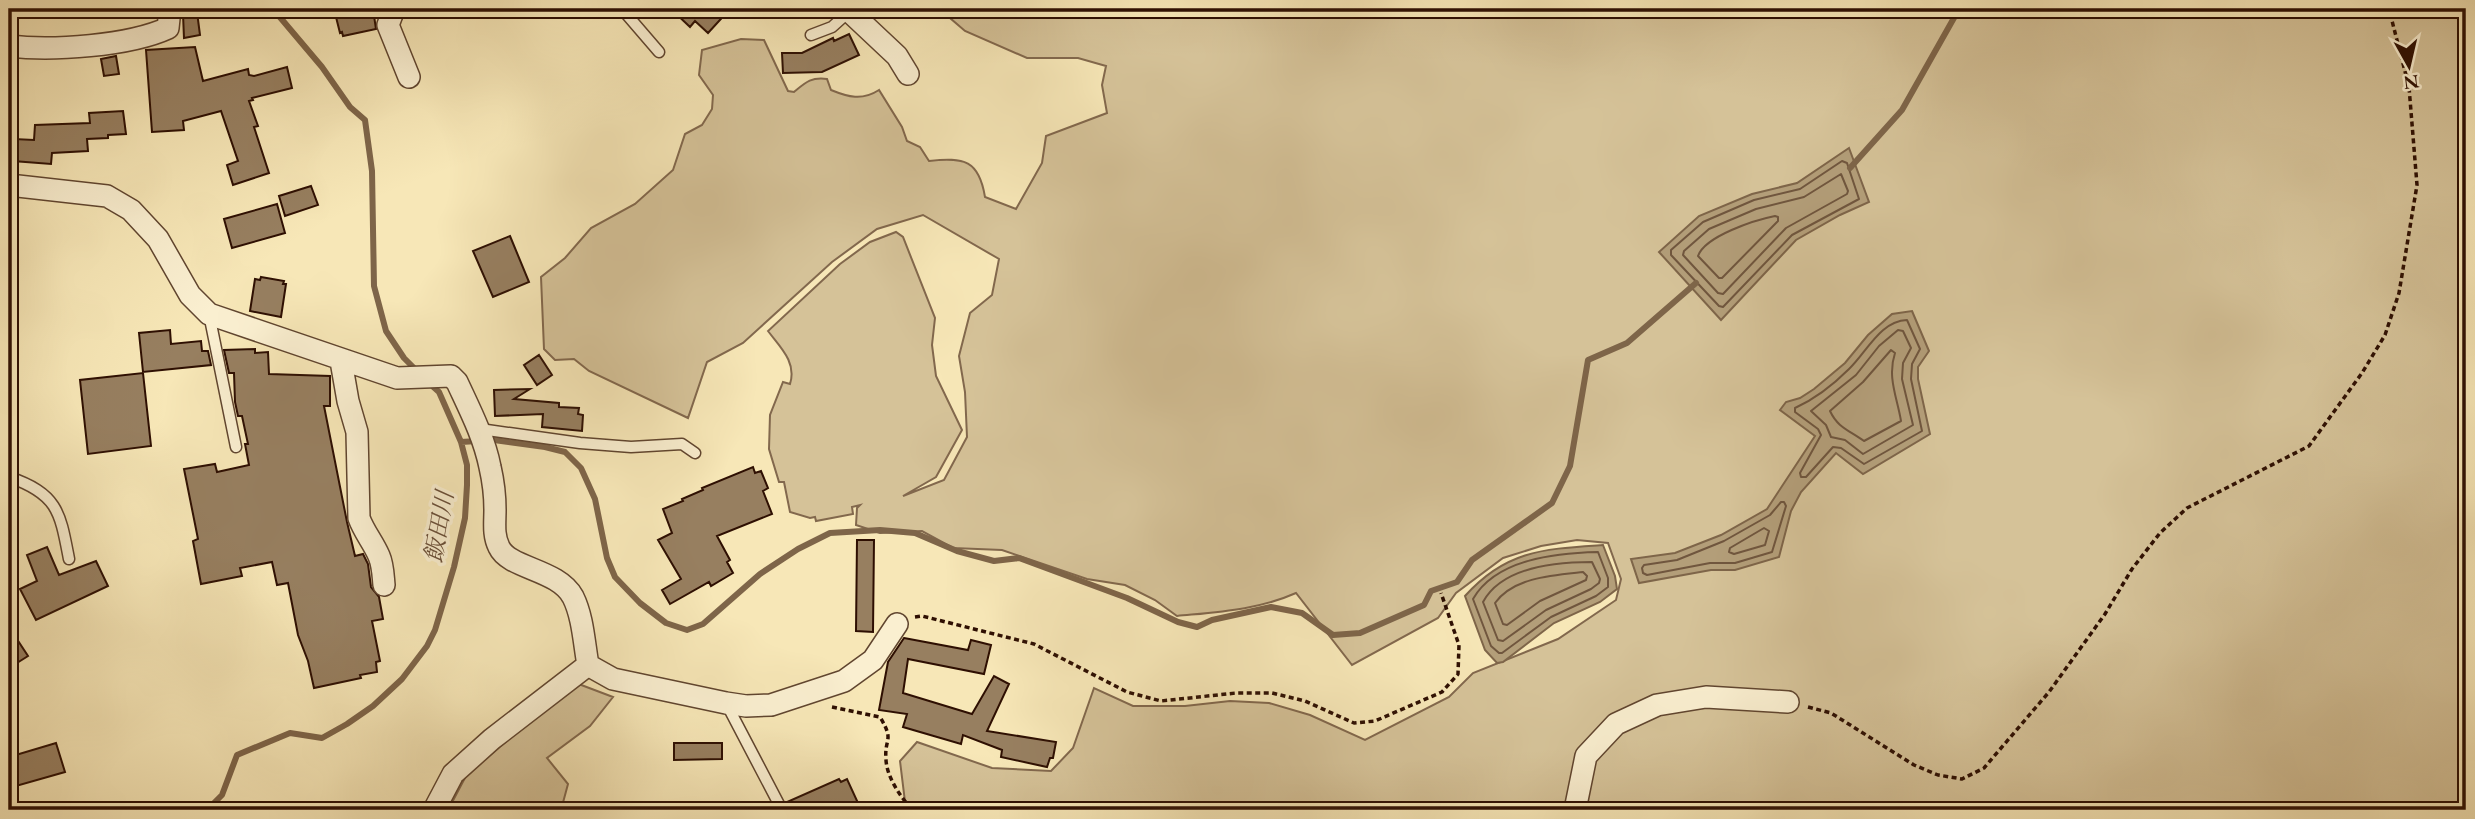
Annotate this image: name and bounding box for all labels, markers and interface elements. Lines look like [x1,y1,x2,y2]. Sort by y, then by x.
north arrow [2374,32,2444,102]
text: N [2401,69,2421,96]
water label: 飯田川 [417,486,461,565]

